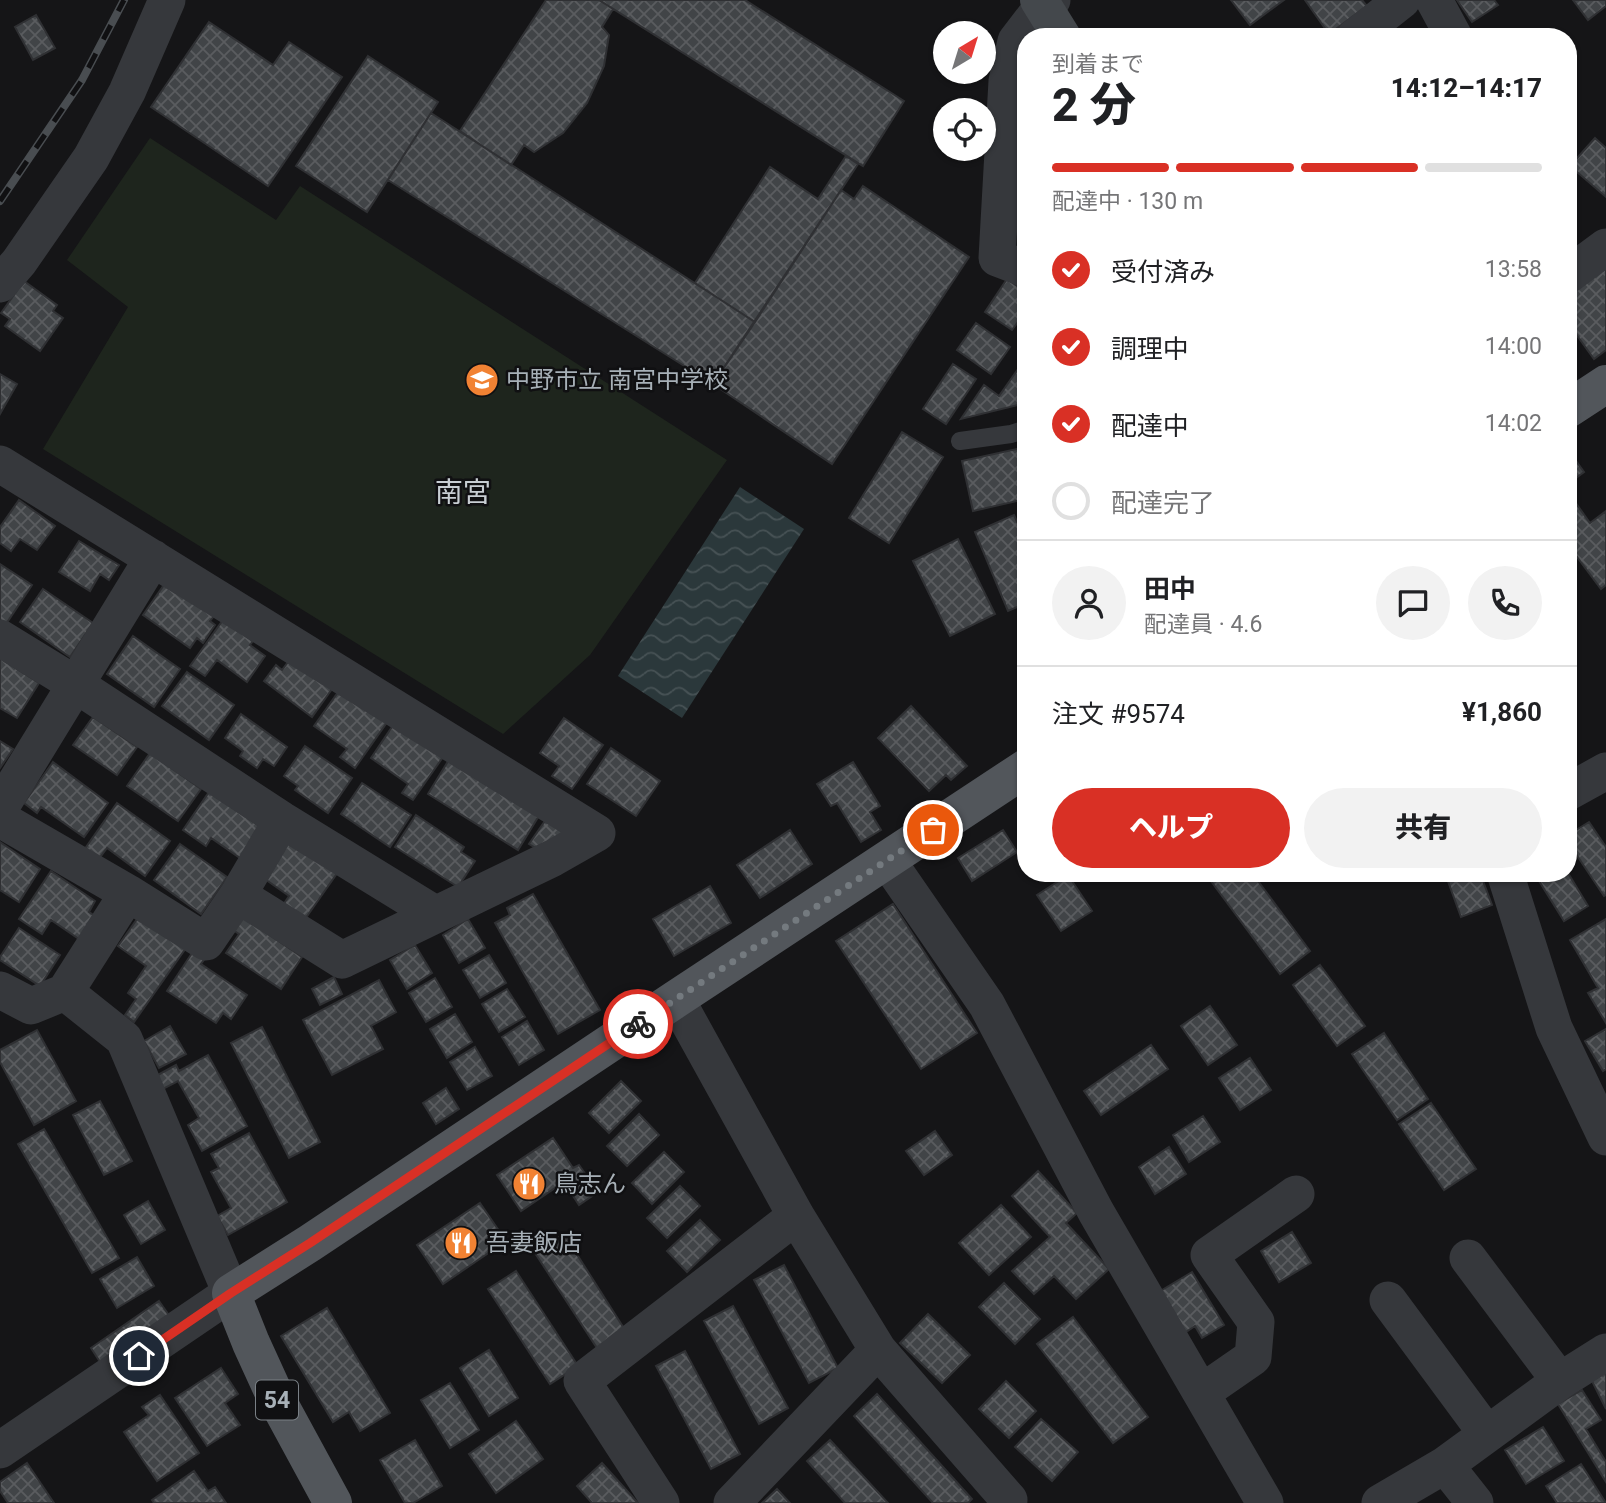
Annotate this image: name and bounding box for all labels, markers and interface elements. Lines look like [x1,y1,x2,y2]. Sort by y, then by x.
north arrow [933,21,996,84]
map controls [933,21,996,161]
text: 到着まで [1052,51,1144,78]
text: 14:12–14:17 [1391,73,1542,103]
text: 2 分 [1052,78,1136,132]
button: locate [933,98,996,161]
text: 配達中 · 130 m [1052,188,1203,215]
icon: check [1052,251,1090,289]
text: 13:58 [1485,256,1542,283]
text: 受付済み [1111,257,1215,287]
icon: check [1052,328,1090,366]
text: 14:00 [1485,333,1542,360]
text: 調理中 [1111,334,1189,364]
school or university icon: 中野市立 南宮中学校 [463,361,501,399]
place label: 中野市立 南宮中学校 [506,366,728,394]
icon: check [1052,405,1090,443]
text: 14:02 [1485,410,1542,437]
text: 配達中 [1111,411,1189,441]
district label: 南宮 [435,476,491,509]
text: 配達完了 [1111,488,1215,518]
button: person [1052,566,1126,640]
button: chat [1376,566,1450,640]
button: phone [1468,566,1542,640]
text: 田中 [1144,574,1196,604]
text: 配達員 · 4.6 [1144,611,1262,638]
text: ¥1,860 [1462,697,1542,727]
text: 注文 #9574 [1052,699,1185,729]
button: ヘルプ [1052,788,1290,868]
button: 共有 [1304,788,1542,868]
pin [903,800,963,860]
icon: bag [914,811,952,849]
courier [603,989,673,1059]
icon: bike [619,1005,657,1043]
restaurant icon: 鳥志ん [510,1165,548,1203]
place label: 鳥志ん [554,1170,626,1198]
restaurant icon: 吾妻飯店 [442,1224,480,1262]
place label: 吾妻飯店 [486,1229,582,1257]
pin [109,1326,169,1386]
icon: home [120,1337,158,1375]
road number: 54 [256,1380,298,1420]

